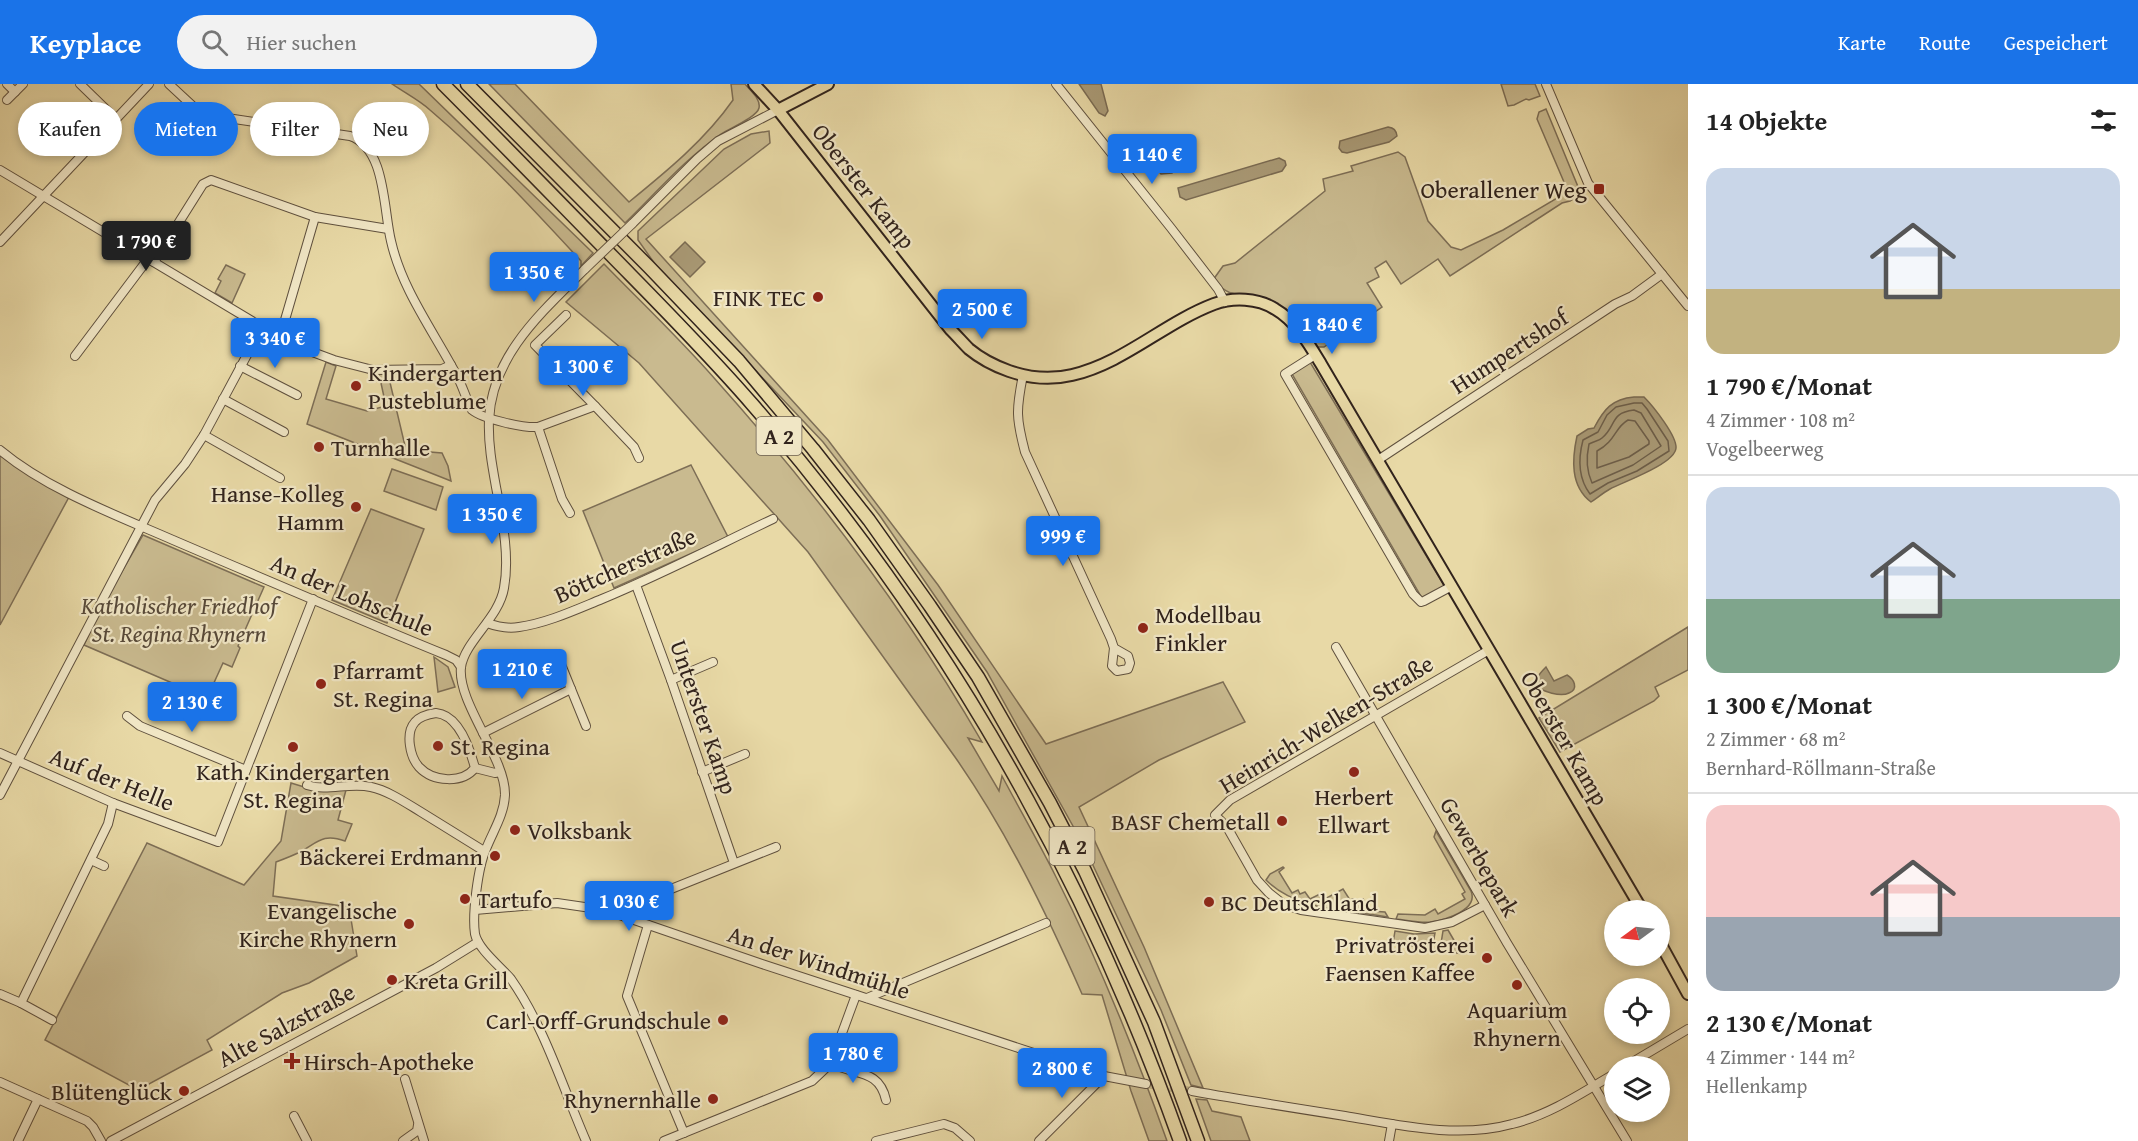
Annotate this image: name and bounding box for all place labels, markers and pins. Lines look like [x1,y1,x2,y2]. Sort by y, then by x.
pin: 1 140 € [1097,134,1207,185]
place label: Oberallener Weg [1420,172,1587,207]
marker: Oberallener Weg [1592,182,1606,196]
pin: 1 790 € [91,221,201,272]
pin: 1 350 € [479,252,589,303]
place label: FINK TEC [713,280,806,315]
pin: 2 500 € [927,289,1037,340]
marker: FINK TEC [811,290,825,304]
pin: 1 840 € [1277,304,1387,355]
pin: 3 340 € [220,318,330,369]
pin: 1 300 € [528,346,638,397]
place label: Kindergarten Pusteblume [368,355,503,418]
marker: Kindergarten Pusteblume [349,379,363,393]
place label: Turnhalle [331,430,430,465]
marker: Turnhalle [312,440,326,454]
place label: Hanse-Kolleg Hamm [211,476,344,539]
pin: 1 350 € [437,494,547,545]
marker: Hanse-Kolleg Hamm [349,500,363,514]
pin: 999 € [1021,516,1105,567]
place label: Modellbau Finkler [1155,597,1261,660]
marker: Modellbau Finkler [1136,621,1150,635]
pin: 1 210 € [467,649,577,700]
place label: Pfarramt St. Regina [333,653,434,716]
marker: Pfarramt St. Regina [314,677,328,691]
pin: 2 130 € [137,682,247,733]
place label: St. Regina [450,729,551,764]
marker: St. Regina [431,739,445,753]
marker: Kath. Kindergarten St. Regina [286,740,300,754]
place label: Kath. Kindergarten St. Regina [196,754,390,817]
marker: Herbert Ellwart [1347,765,1361,779]
place label: Herbert Ellwart [1314,779,1394,842]
place label: BASF Chemetall [1111,804,1270,839]
place label: Volksbank [527,813,632,848]
marker: BASF Chemetall [1275,814,1289,828]
marker: Volksbank [508,823,522,837]
place label: Bäckerei Erdmann [299,839,484,874]
marker: Bäckerei Erdmann [488,849,502,863]
pin: 1 030 € [574,881,684,932]
place label: Tartufo [477,882,552,917]
place label: BC Deutschland [1221,885,1378,920]
marker: Tartufo [458,892,472,906]
place label: Evangelische Kirche Rhynern [239,893,398,956]
marker: BC Deutschland [1202,895,1216,909]
marker: Evangelische Kirche Rhynern [402,917,416,931]
place label: Privatrösterei Faensen Kaffee [1325,927,1475,990]
marker: Privatrösterei Faensen Kaffee [1480,951,1494,965]
place label: Kreta Grill [404,963,509,998]
marker: Kreta Grill [385,973,399,987]
marker: Aquarium Rhynern [1510,978,1524,992]
place label: Aquarium Rhynern [1467,992,1568,1055]
place label: Carl-Orff-Grundschule [486,1003,711,1038]
marker: Carl-Orff-Grundschule [716,1013,730,1027]
pin: 1 780 € [798,1033,908,1084]
place label: Hirsch-Apotheke [304,1044,474,1079]
pin: 2 800 € [1007,1048,1117,1099]
marker: Hirsch-Apotheke [285,1054,299,1068]
place label: Blütenglück [51,1074,173,1109]
place label: Rhynernhalle [564,1082,701,1117]
marker: Blütenglück [177,1084,191,1098]
marker: Rhynernhalle [706,1092,720,1106]

